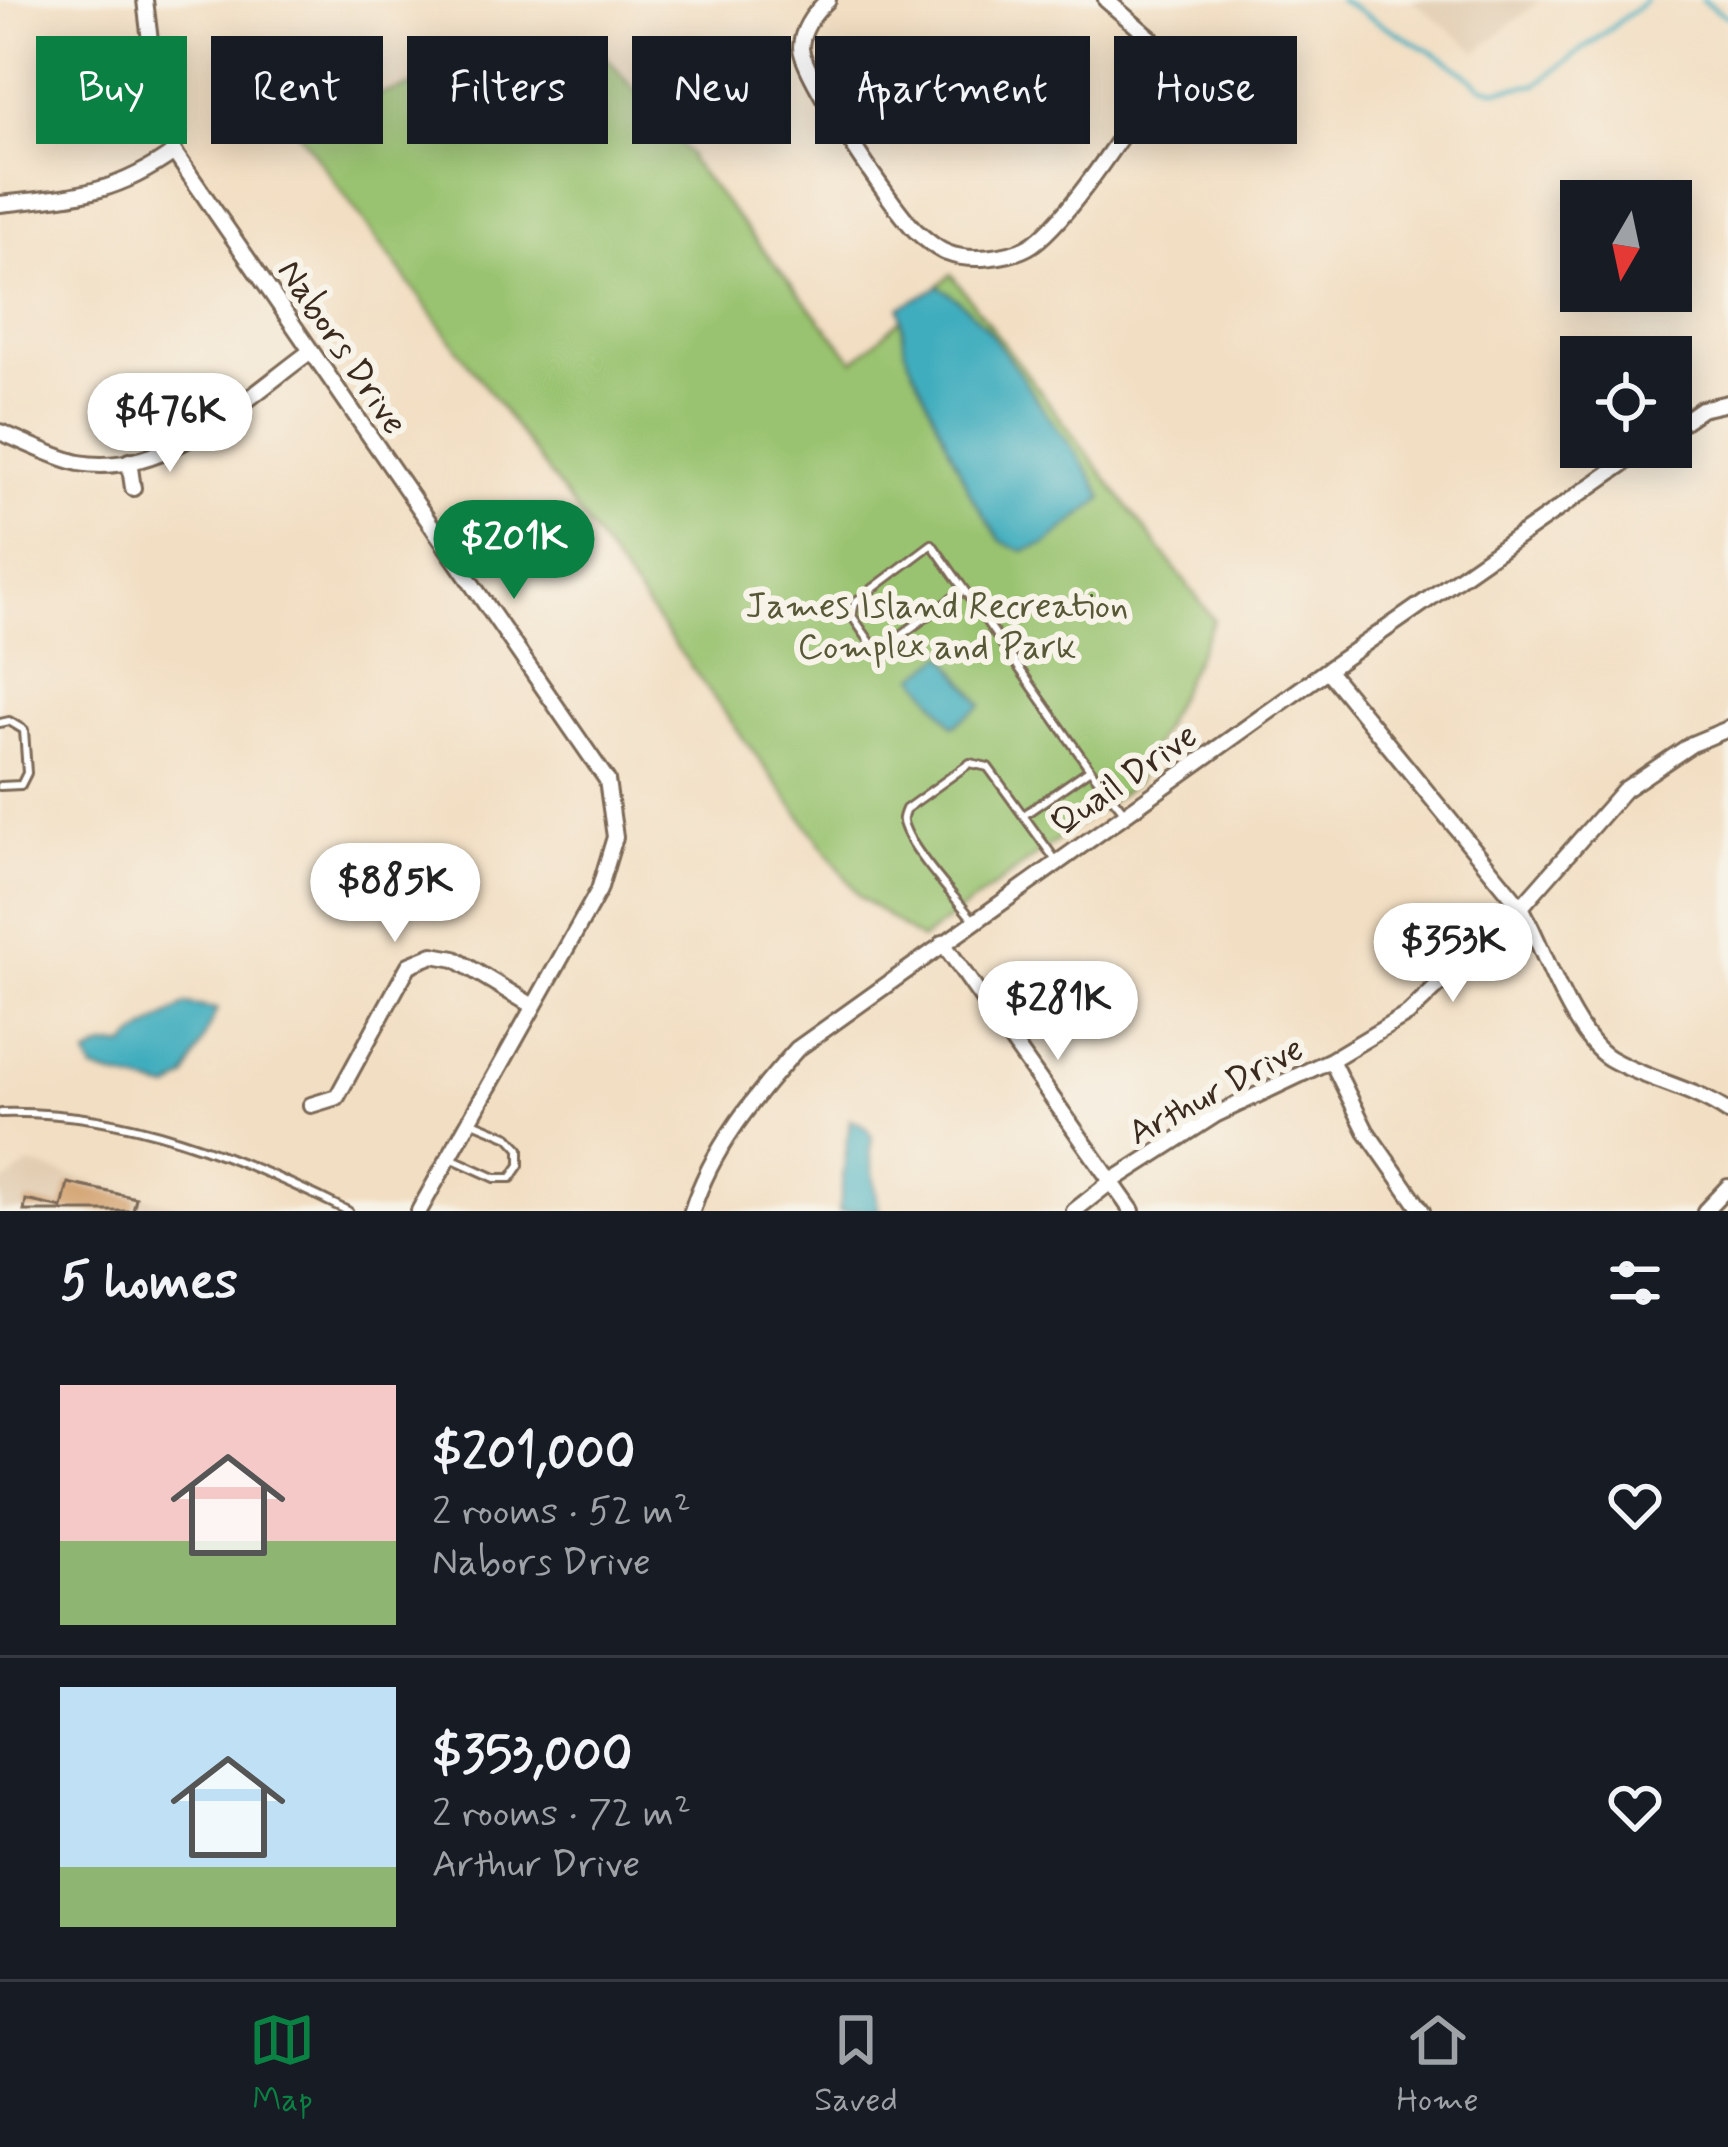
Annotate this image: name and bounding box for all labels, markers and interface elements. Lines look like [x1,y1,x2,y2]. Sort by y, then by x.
chip: Buy [36,36,187,144]
chip: Rent [211,36,383,144]
chip: Filters [407,36,608,144]
chip: New [632,36,791,144]
chip: Apartment [815,36,1090,144]
chip: House [1114,36,1297,144]
north arrow [1560,180,1692,312]
map controls [1560,180,1692,468]
street label: Nabors Drive [265,251,417,445]
button: locate [1560,336,1692,468]
pin: $476K [86,373,254,475]
text: $476K [114,386,226,437]
pin: $201K [430,500,598,602]
text: $201K [460,513,568,564]
park label: James Island Recreation Complex and Park [746,584,1128,672]
street label: Quail Drive [1042,713,1208,848]
pin: $885K [311,843,479,945]
text: $885K [337,856,453,907]
pin: $353K [1369,903,1537,1005]
text: $353K [1401,916,1505,967]
pin: $281K [974,961,1142,1063]
text: $281K [1005,974,1111,1025]
street label: Arthur Drive [1121,1026,1313,1158]
text: 5 homes [60,1250,238,1316]
icon: filters [1602,1250,1668,1316]
text: $201,000 [432,1421,635,1487]
icon: home [156,1433,300,1577]
icon: heart [1602,1472,1668,1538]
text: 2 rooms · 52 m² [432,1487,691,1538]
text: Nabors Drive [432,1538,651,1589]
text: $353,000 [432,1723,632,1789]
icon: home [156,1735,300,1879]
icon: heart [1602,1774,1668,1840]
text: 2 rooms · 72 m² [432,1789,691,1840]
text: Arthur Drive [432,1840,640,1891]
tab: Map [249,2007,315,2123]
tab: Saved [814,2007,898,2123]
tab: Home [1397,2007,1479,2123]

